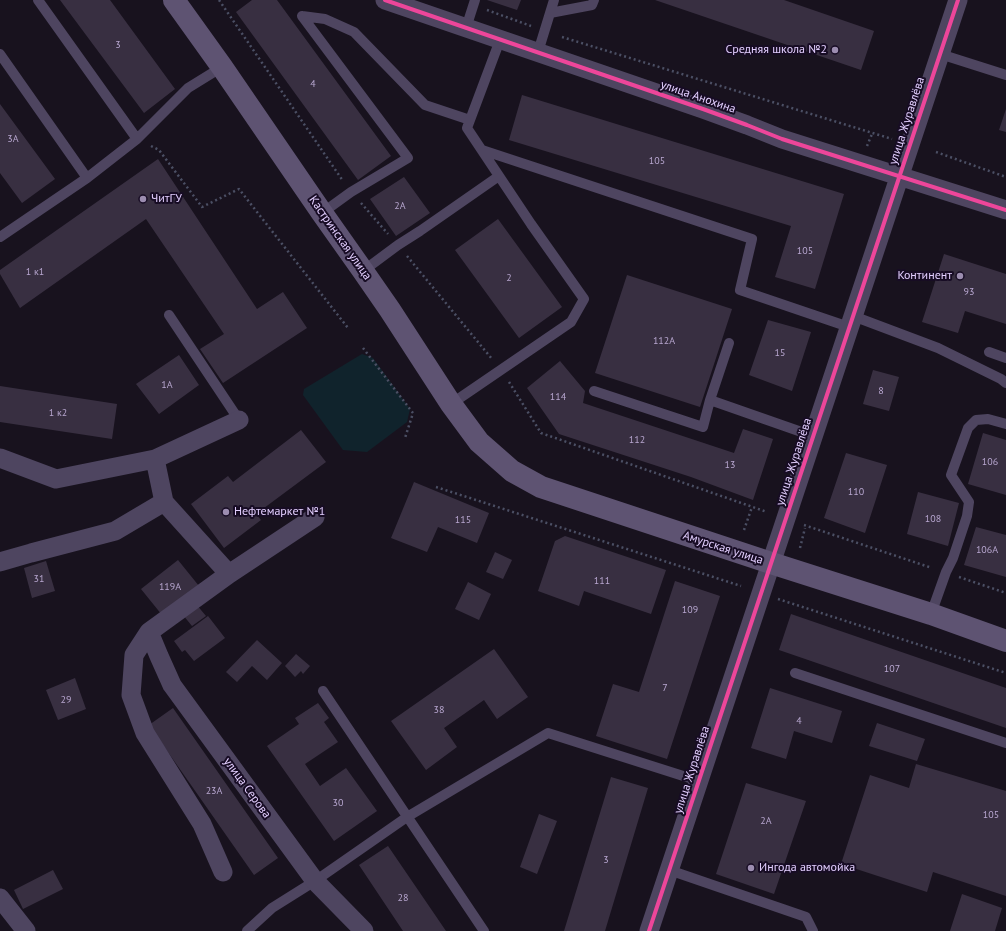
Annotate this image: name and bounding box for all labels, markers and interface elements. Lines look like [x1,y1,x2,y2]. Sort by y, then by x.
house number: 3 [115,39,121,51]
place label: Средняя школа №2 [725,43,827,57]
marker: Средняя школа №2 [830,45,840,55]
street label: улица Журавлёва [886,75,928,167]
street label: улица Анохина [659,77,737,117]
house number: 4 [310,78,316,90]
house number: 3А [7,133,19,145]
house number: 105 [649,155,665,167]
place label: ЧитГУ [151,192,182,206]
street label: Кастринская улица [306,193,374,283]
marker: ЧитГУ [138,194,148,204]
house number: 2А [394,200,406,212]
house number: 105 [797,245,813,257]
house number: 1 к1 [26,266,44,278]
place label: Континент [897,269,952,283]
marker: Континент [955,271,965,281]
house number: 2 [506,272,512,284]
house number: 93 [964,286,974,298]
house number: 112А [653,335,675,347]
house number: 15 [775,347,785,359]
house number: 1А [161,379,173,391]
house number: 8 [878,385,884,397]
house number: 114 [550,391,566,403]
house number: 1 к2 [49,407,67,419]
street label: улица Журавлёва [773,416,815,508]
house number: 112 [629,434,645,446]
house number: 106 [982,456,998,468]
house number: 13 [725,459,735,471]
house number: 110 [848,486,864,498]
place label: Нефтемаркет №1 [234,505,325,519]
marker: Нефтемаркет №1 [221,507,231,517]
house number: 108 [925,513,941,525]
house number: 115 [455,514,471,526]
street label: Амурская улица [681,528,765,568]
house number: 106А [976,544,998,556]
house number: 31 [34,573,44,585]
house number: 111 [594,575,610,587]
house number: 119А [159,581,181,593]
house number: 109 [682,604,698,616]
house number: 107 [884,663,900,675]
house number: 7 [662,682,668,694]
house number: 29 [61,694,71,706]
house number: 38 [434,704,444,716]
house number: 4 [796,715,802,727]
street label: улица Журавлёва [671,724,713,816]
street label: улица Серова [220,755,274,821]
house number: 23А [206,785,222,797]
house number: 30 [333,797,343,809]
house number: 105 [983,809,999,821]
house number: 2А [760,815,772,827]
house number: 3 [603,854,609,866]
place label: Ингода автомойка [759,861,855,875]
marker: Ингода автомойка [746,863,756,873]
house number: 28 [398,892,408,904]

